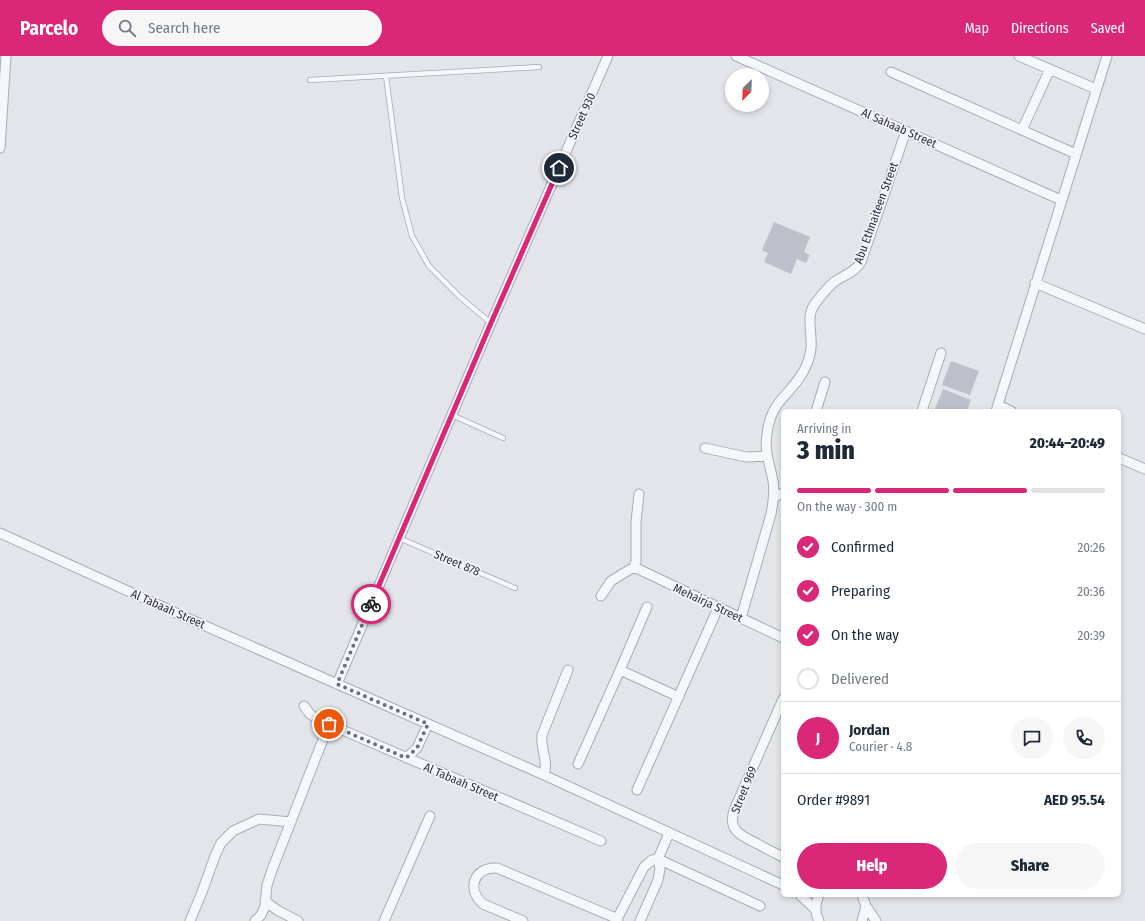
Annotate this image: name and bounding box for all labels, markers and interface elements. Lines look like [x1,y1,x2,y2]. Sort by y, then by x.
search box [102,10,382,46]
text: Parcelo [20,17,78,40]
icon: search [116,17,138,39]
text: Search here [148,19,220,37]
text: Map [965,20,989,37]
text: Directions [1011,20,1069,37]
text: Saved [1091,20,1125,37]
north arrow [725,68,769,112]
map controls [725,68,769,112]
street label: Street 930 [566,90,598,142]
street label: Al Sahaab Street [859,105,939,151]
pin [542,151,576,185]
icon: home [548,157,570,179]
street label: Abu Ethnaiteen Street [851,160,901,266]
text: Arriving in [797,421,851,436]
text: 20:44–20:49 [1030,434,1105,452]
text: 3 min [797,435,855,466]
text: On the way · 300 m [797,499,897,514]
icon: check [797,536,819,558]
text: Confirmed [831,538,894,556]
text: 20:26 [1078,540,1105,555]
street label: Street 878 [432,547,482,579]
icon: check [797,580,819,602]
street label: Mehairja Street [671,581,745,625]
text: Preparing [831,582,890,600]
courier [351,584,391,624]
text: 20:36 [1077,584,1105,599]
street label: Al Tabaah Street [129,586,207,632]
icon: bike [360,593,382,615]
icon: check [797,624,819,646]
text: On the way [831,626,899,644]
text: 20:39 [1078,628,1105,643]
text: Delivered [831,670,889,688]
pin [312,707,346,741]
icon: bag [318,713,340,735]
button: chat [1011,717,1053,759]
button: phone [1063,717,1105,759]
text: Jordan [849,721,890,739]
text: J [816,729,820,747]
text: Courier · 4.8 [849,739,912,754]
street label: Al Tabaah Street [422,760,501,804]
street label: Street 969 [728,764,760,816]
text: Order #9891 [797,791,870,809]
text: AED 95.54 [1044,791,1105,809]
button: Help [797,843,947,889]
button: Share [955,843,1105,889]

